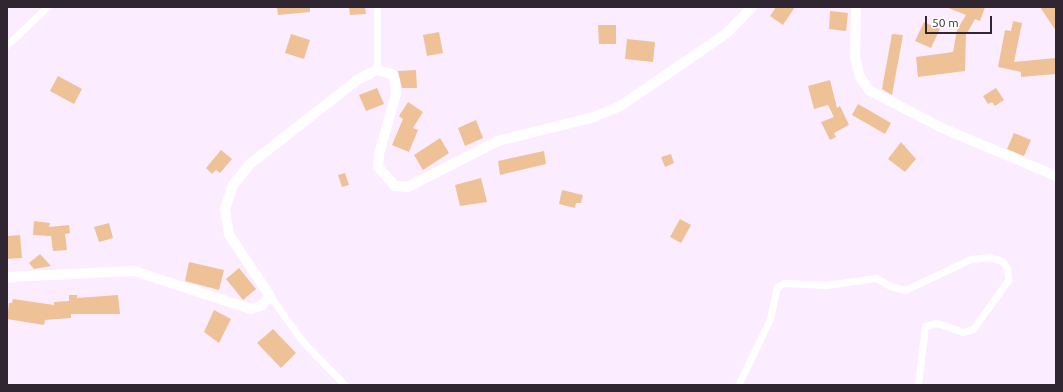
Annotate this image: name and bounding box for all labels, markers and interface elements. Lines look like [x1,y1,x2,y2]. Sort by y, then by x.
scale bar [927,8,994,34]
text: 50 m [932,16,959,29]

